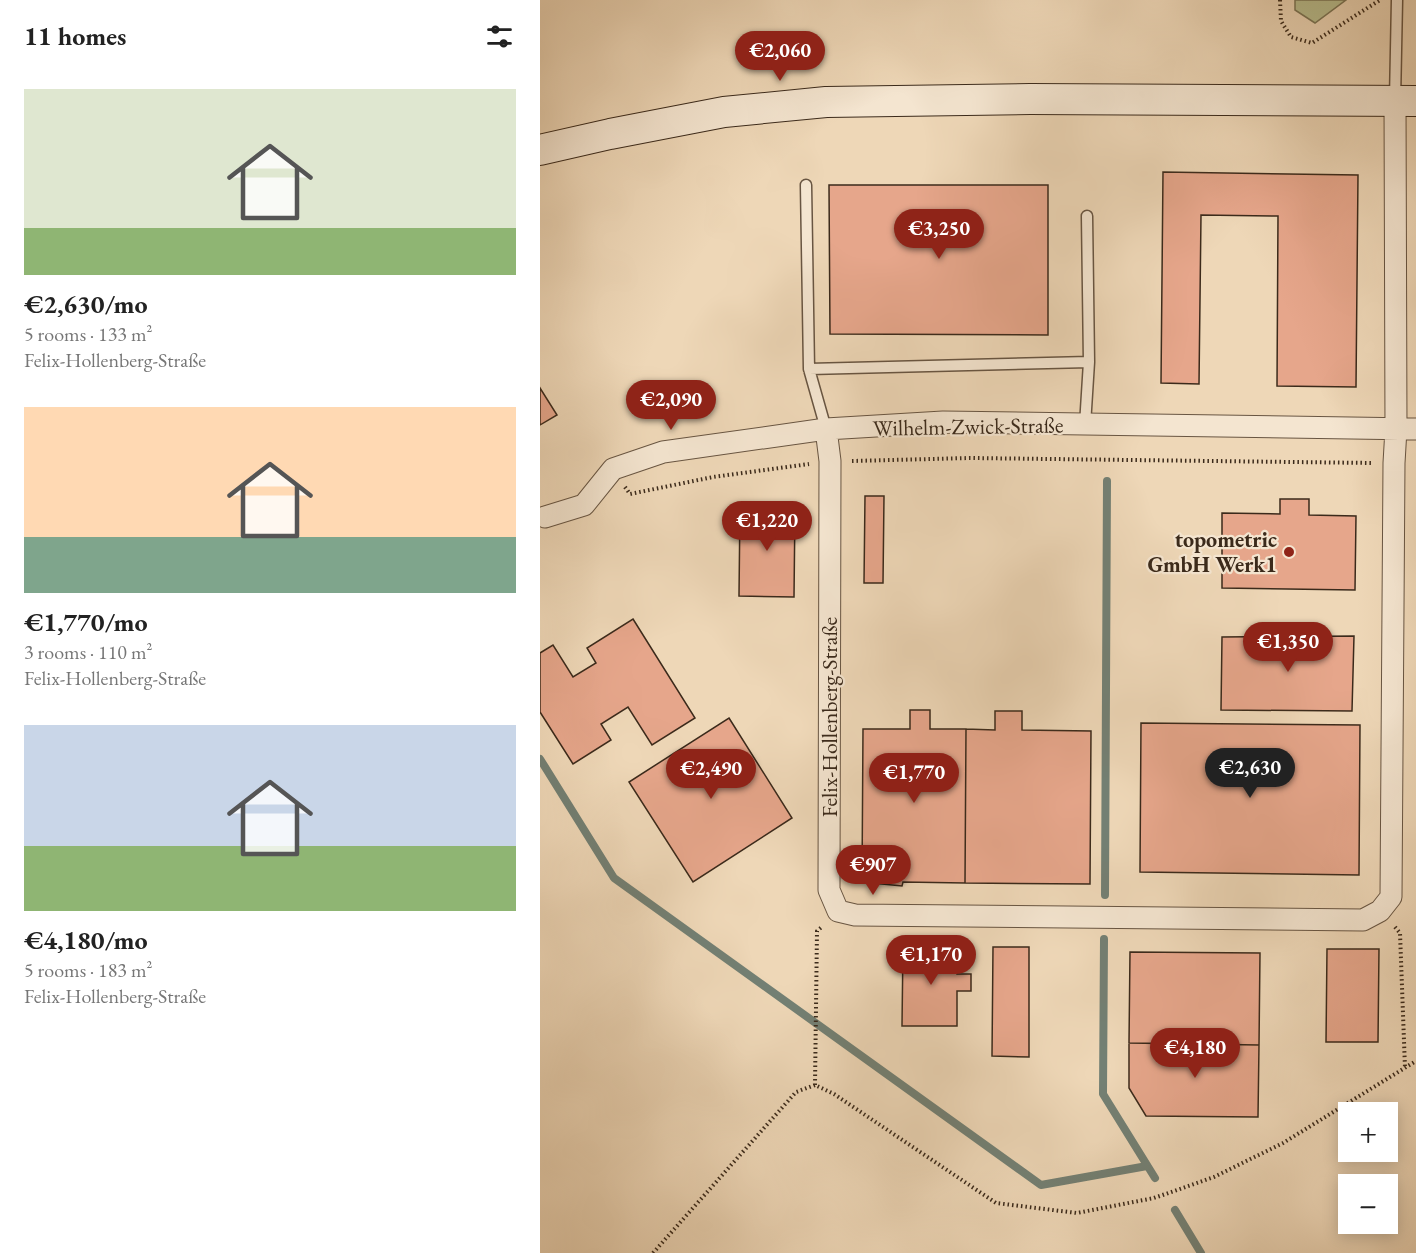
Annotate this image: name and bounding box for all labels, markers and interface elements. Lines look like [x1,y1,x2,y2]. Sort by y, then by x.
text: 11 homes [24,19,126,53]
icon: filters [483,20,516,53]
pin: €2,060 [731,31,829,82]
text: €2,060 [749,37,811,63]
icon: home [216,128,324,236]
pin: €3,250 [890,209,988,260]
text: €3,250 [908,215,970,241]
text: €2,630/mo [24,287,148,321]
text: 5 rooms · 133 m² [24,321,152,347]
text: Felix-Hollenberg-Straße [24,347,206,373]
pin: €2,090 [622,380,720,431]
text: €2,090 [640,386,702,412]
street label: Wilhelm-Zwick-Straße [872,410,1064,443]
icon: home [216,446,324,554]
pin: €1,220 [718,501,816,552]
text: €1,220 [736,507,798,533]
place label: topometric GmbH Werk1 [1147,525,1277,579]
marker: topometric GmbH Werk1 [1282,545,1296,559]
text: €1,770/mo [24,605,148,639]
street label: Felix-Hollenberg-Straße [815,616,844,817]
pin: €1,350 [1239,622,1337,673]
text: €1,350 [1257,628,1319,654]
text: 3 rooms · 110 m² [24,639,152,665]
text: Felix-Hollenberg-Straße [24,665,206,691]
pin: €2,630 [1201,748,1299,799]
pin: €2,490 [662,749,760,800]
pin: €1,770 [865,753,963,804]
text: €2,630 [1219,754,1281,780]
text: €2,490 [680,755,742,781]
text: €1,770 [883,759,945,785]
icon: home [216,764,324,872]
pin: €907 [837,845,909,896]
text: €907 [850,851,896,877]
text: €4,180/mo [24,923,148,957]
pin: €1,170 [882,935,980,986]
text: €1,170 [900,941,962,967]
text: 5 rooms · 183 m² [24,957,152,983]
text: Felix-Hollenberg-Straße [24,983,206,1009]
pin: €4,180 [1146,1028,1244,1079]
text: €4,180 [1164,1034,1226,1060]
map controls [1338,1102,1398,1234]
button: + [1338,1102,1398,1162]
button: − [1338,1174,1398,1234]

